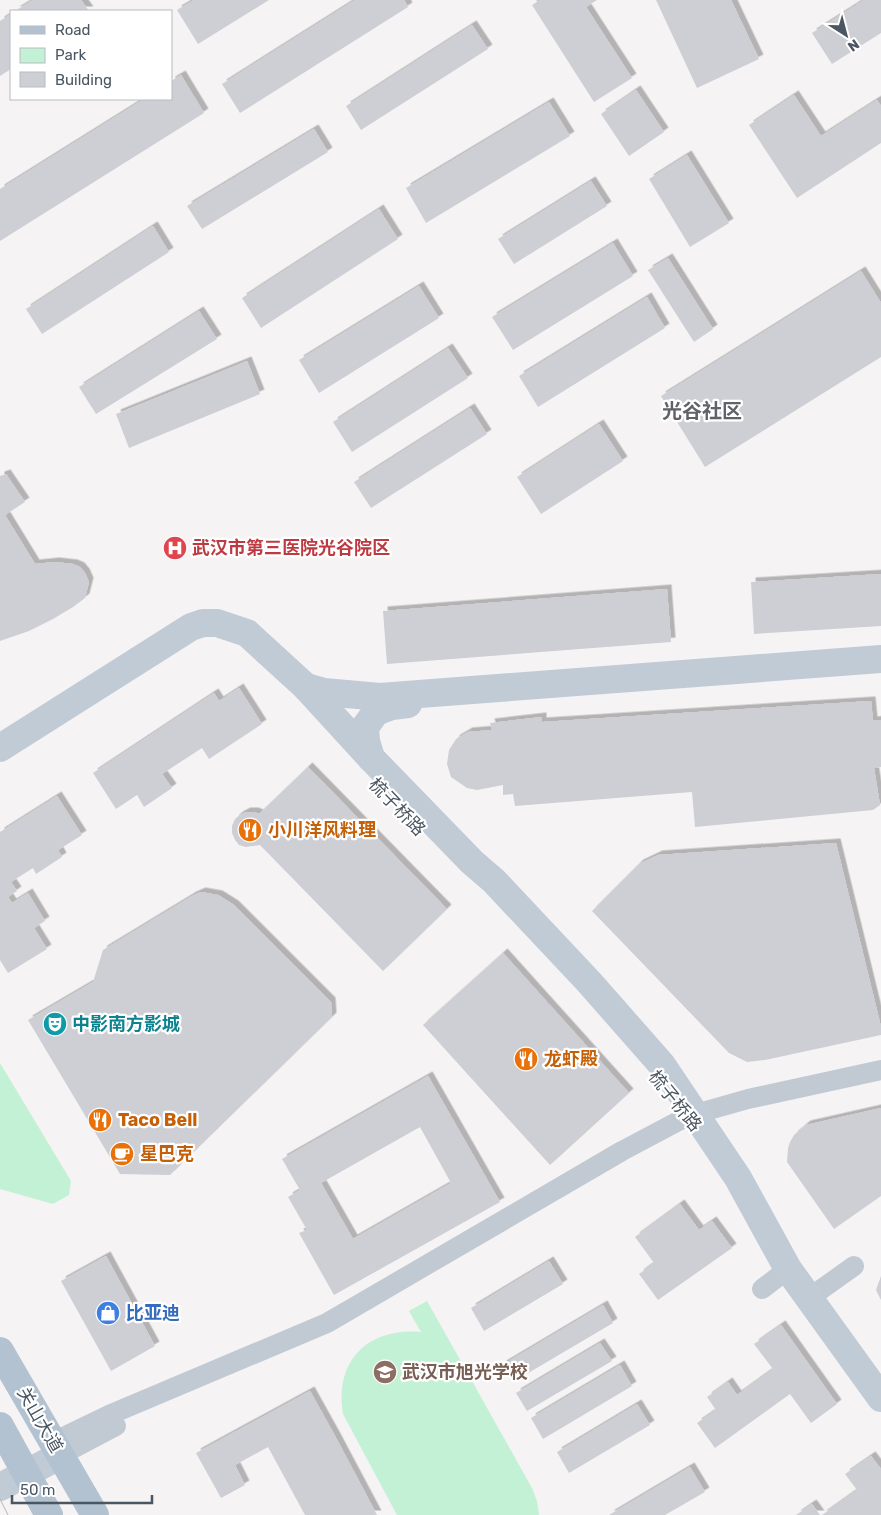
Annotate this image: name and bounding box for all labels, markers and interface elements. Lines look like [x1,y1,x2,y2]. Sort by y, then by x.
legend [10,10,172,100]
north arrow [821,10,871,60]
text: Road [55,21,91,39]
text: N [844,35,862,55]
text: Park [55,46,86,64]
text: Building [55,71,112,89]
district label: 光谷社区 [662,399,742,423]
hospital icon: 武汉市第三医院光谷院区 [162,535,188,561]
place label: 武汉市第三医院光谷院区 [192,537,390,559]
street label: 梳子桥路 [364,773,430,841]
restaurant icon: 小川洋风料理 [237,817,263,843]
place label: 小川洋风料理 [268,819,376,841]
theatre icon: 中影南方影城 [42,1011,68,1037]
place label: 中影南方影城 [72,1013,180,1035]
restaurant icon: 龙虾殿 [513,1046,539,1072]
place label: 龙虾殿 [544,1048,598,1070]
street label: 梳子桥路 [644,1066,706,1136]
restaurant icon: Taco Bell [87,1107,113,1133]
place label: Taco Bell [118,1109,197,1131]
cafe icon: 星巴克 [109,1141,135,1167]
place label: 星巴克 [140,1143,194,1165]
shop icon: 比亚迪 [95,1300,121,1326]
place label: 比亚迪 [126,1302,180,1324]
school or university icon: 武汉市旭光学校 [372,1359,398,1385]
place label: 武汉市旭光学校 [402,1361,528,1383]
street label: 关山大道 [12,1383,68,1457]
scale bar [12,1472,152,1504]
text: 50 m [20,1481,55,1499]

